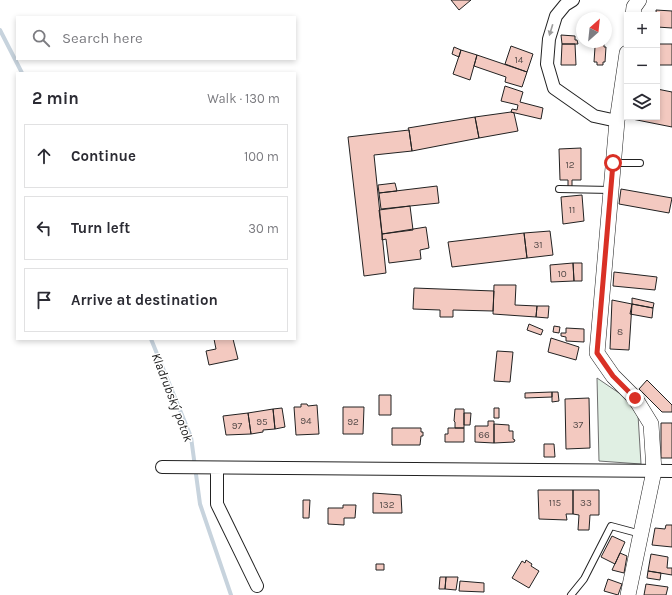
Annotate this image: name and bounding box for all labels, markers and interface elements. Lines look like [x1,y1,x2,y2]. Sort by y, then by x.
north arrow [576,12,612,48]
map controls [624,12,660,120]
button: + [624,12,660,48]
search box [16,16,296,60]
one-way arrow [548,24,554,36]
icon: search [30,27,52,49]
text: Search here [62,29,143,47]
button: − [624,48,660,84]
house number: 14 [515,54,524,66]
button: layers [624,84,660,120]
text: 2 min [32,88,79,108]
text: Walk · 130 m [207,91,280,106]
icon: ahead [33,145,55,167]
text: Continue [71,147,136,165]
text: 100 m [244,149,279,164]
route start [604,154,622,172]
house number: 12 [565,159,575,171]
house number: 11 [569,204,575,216]
icon: left [33,217,55,239]
text: Turn left [71,219,130,237]
text: 30 m [248,221,279,236]
house number: 31 [533,239,543,251]
house number: 10 [557,268,567,280]
icon: arrive [33,289,55,311]
text: Arrive at destination [71,291,218,309]
house number: 8 [617,326,623,338]
water label: Kladrubský potok [149,351,197,444]
route end [626,389,644,407]
house number: 94 [300,415,312,427]
house number: 95 [256,416,268,428]
house number: 92 [347,416,359,428]
house number: 37 [573,419,584,431]
house number: 97 [232,420,243,432]
house number: 66 [478,429,490,441]
house number: 115 [549,497,561,509]
house number: 33 [580,497,592,509]
house number: 132 [379,499,395,511]

